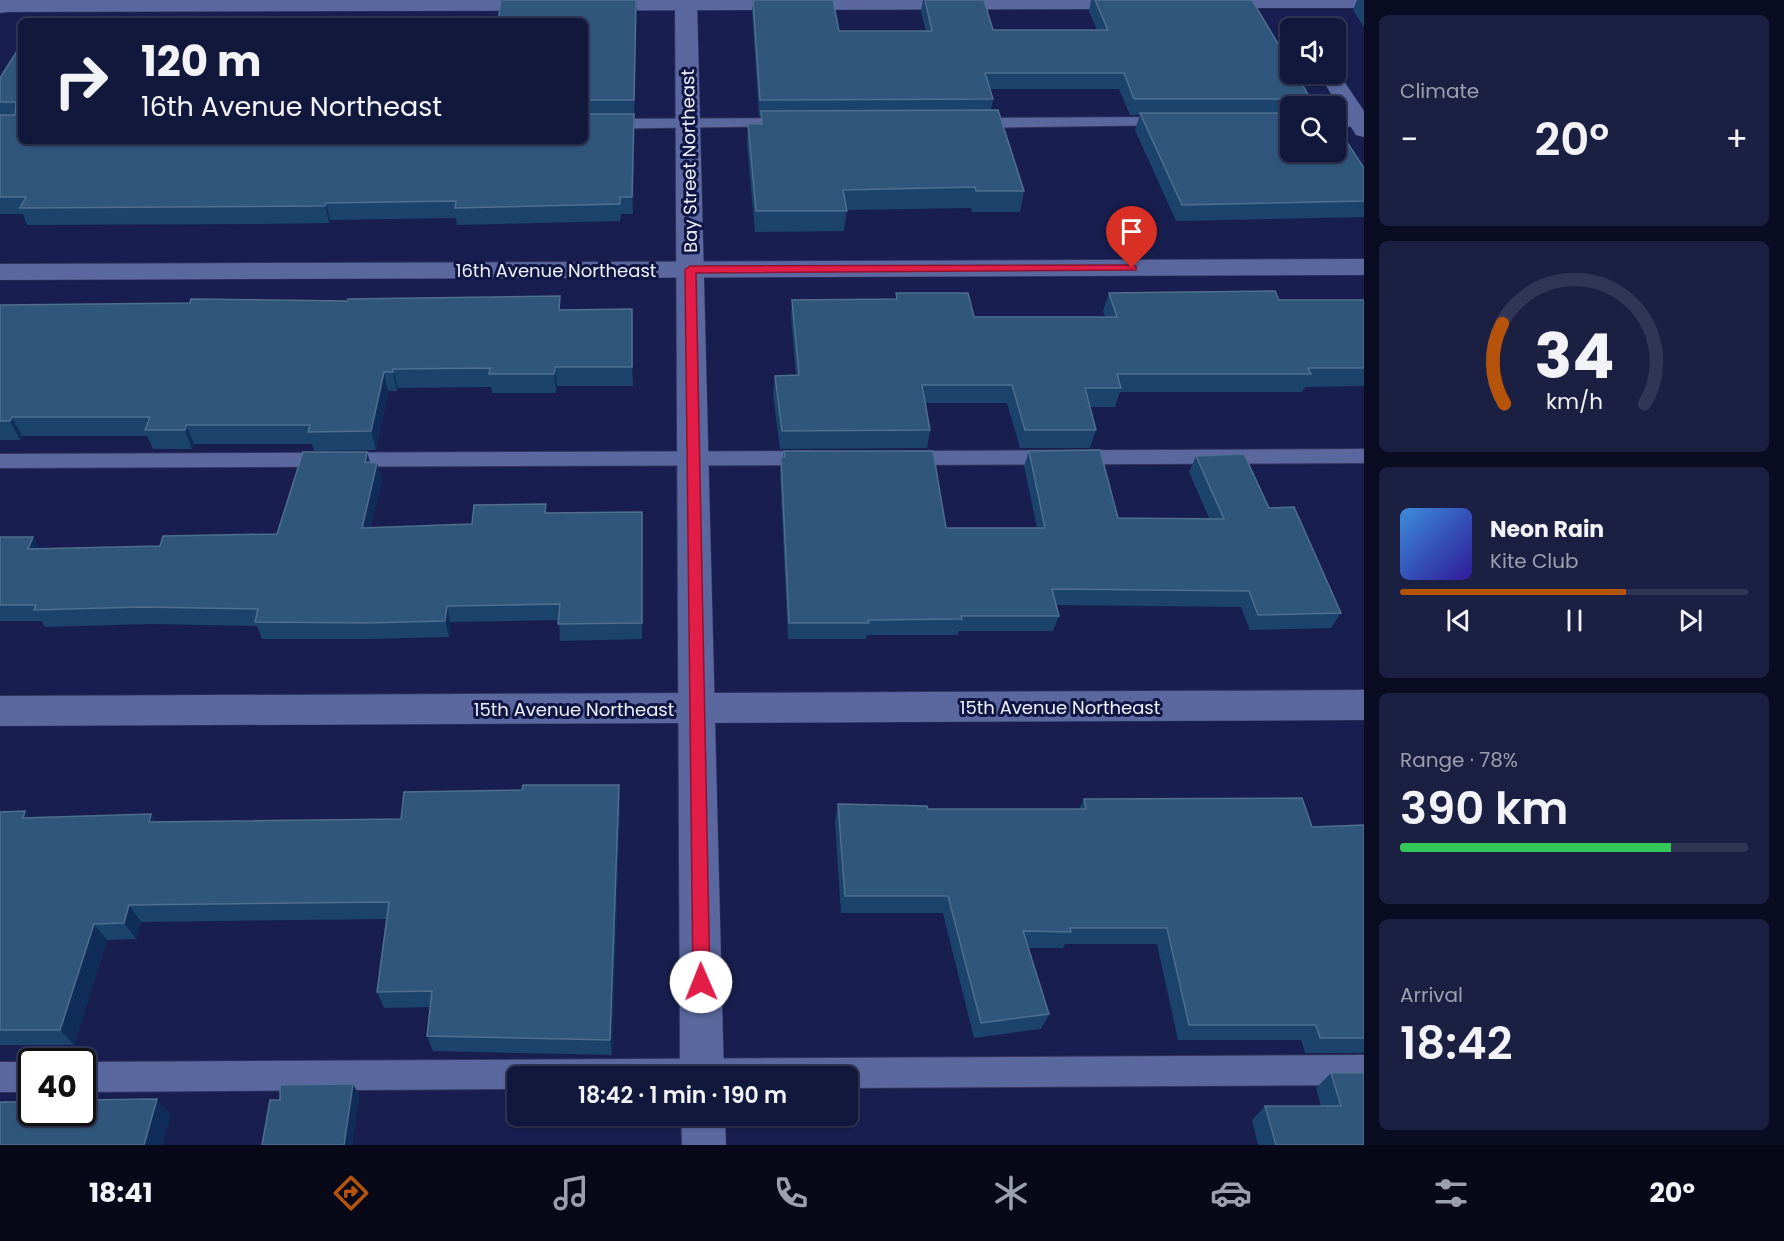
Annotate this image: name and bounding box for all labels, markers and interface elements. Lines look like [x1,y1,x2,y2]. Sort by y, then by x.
map controls [1280,18,1346,162]
button: sound [1280,18,1346,84]
text: 120 m [141,32,262,91]
icon: right [42,42,120,120]
street label: Bay Street Northeast [675,69,703,253]
text: Climate [1400,77,1479,105]
text: 16th Avenue Northeast [141,88,442,125]
button: search [1280,96,1346,162]
text: 20° [1534,108,1609,171]
text: − [1400,116,1418,163]
text: + [1725,116,1748,163]
pin [1106,206,1157,268]
icon: arrive [1115,215,1148,248]
street label: 16th Avenue Northeast [456,258,656,283]
text: 34 [1534,312,1614,400]
text: km/h [1545,386,1603,417]
text: Neon Rain [1490,514,1604,545]
text: Kite Club [1490,547,1579,575]
icon: previous [1442,604,1475,637]
icon: pause [1558,604,1591,637]
icon: next [1674,604,1707,637]
street label: 15th Avenue Northeast [960,695,1160,720]
street label: 15th Avenue Northeast [474,697,674,722]
text: Range · 78% [1400,746,1518,774]
text: 390 km [1400,777,1568,840]
position arrow [669,950,733,1014]
text: Arrival [1400,981,1463,1009]
text: 18:42 [1400,1012,1513,1075]
speed limit sign: 40 [18,1048,96,1126]
text: 18:42 · 1 min · 190 m [578,1080,787,1111]
icon: directions [330,1172,372,1214]
icon: music [550,1172,592,1214]
icon: phone [770,1172,812,1214]
icon: climate [990,1172,1032,1214]
icon: car [1210,1172,1252,1214]
icon: filters [1430,1172,1472,1214]
text: 18:41 [89,1174,153,1211]
text: 20° [1649,1174,1695,1211]

